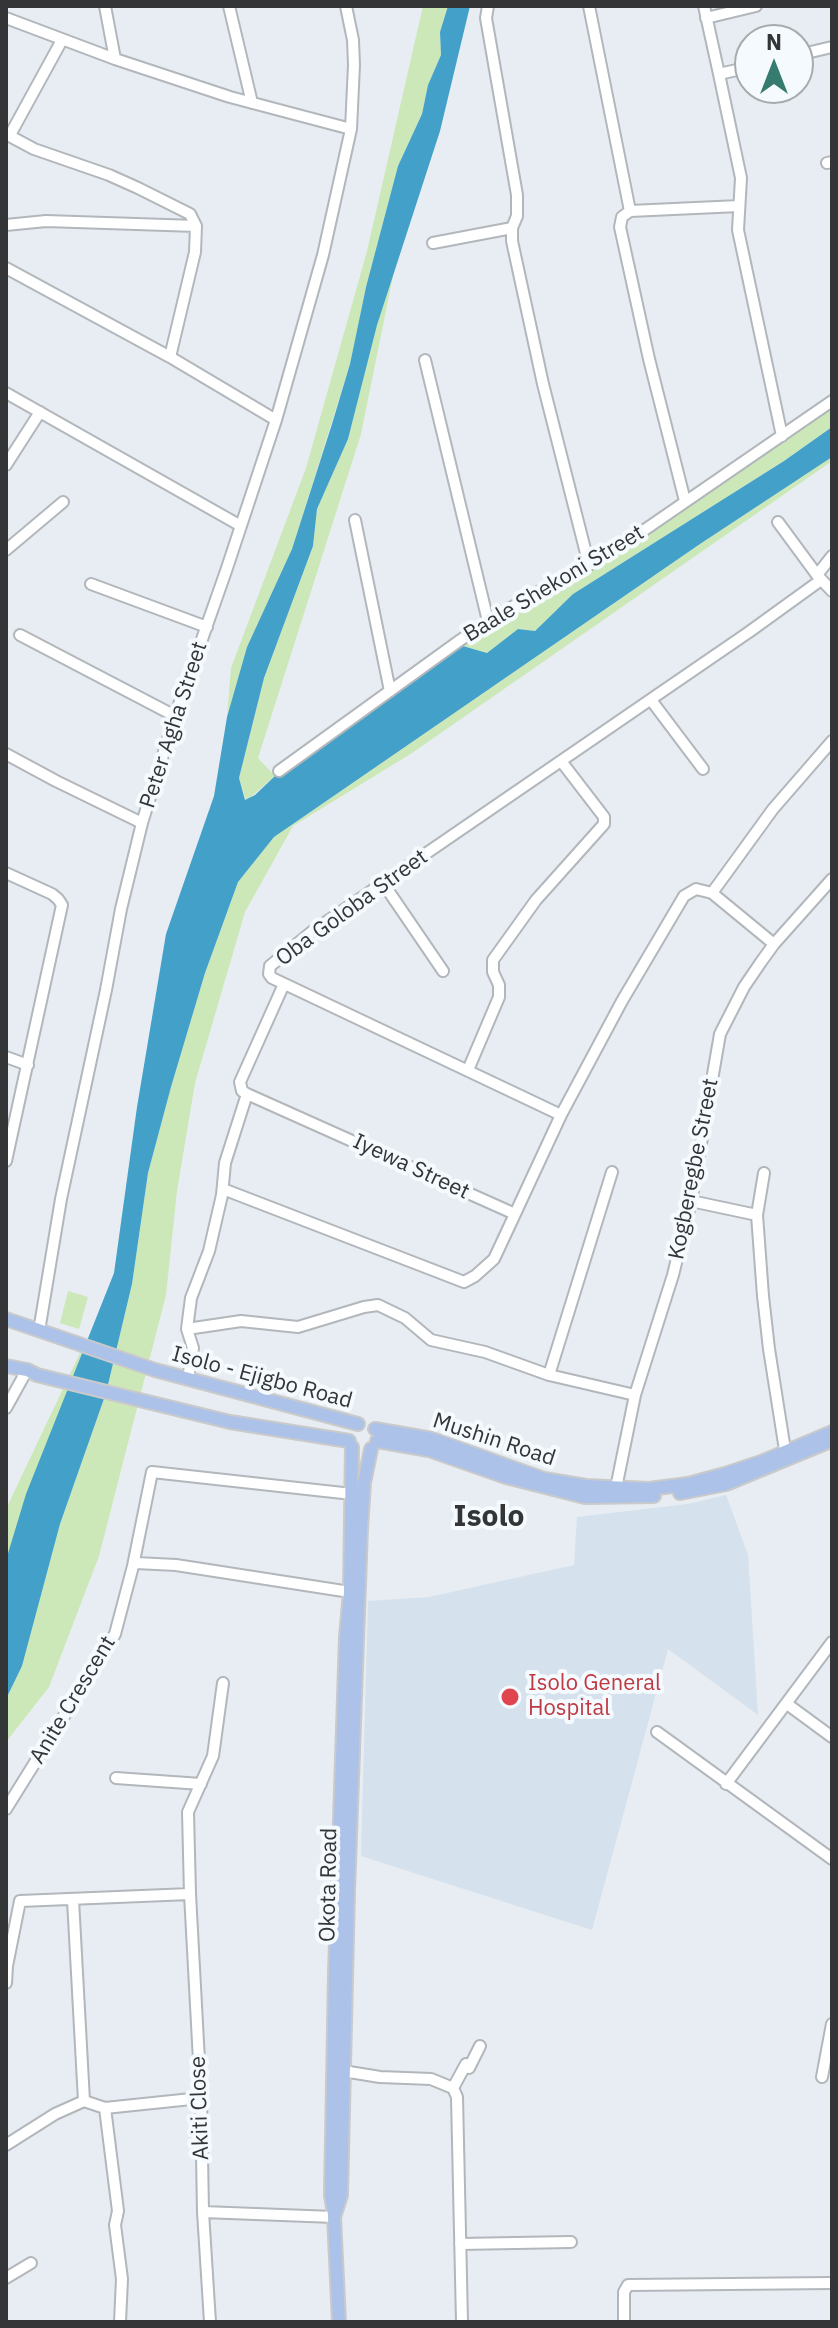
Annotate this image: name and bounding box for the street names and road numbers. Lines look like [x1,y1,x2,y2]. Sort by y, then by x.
street label: Baale Shekoni Street [459,520,649,648]
street label: Peter Agha Street [135,638,213,812]
street label: Oba Goloba Street [271,844,433,972]
street label: Kogberegbe Street [663,1076,725,1262]
street label: Iyewa Street [348,1128,474,1206]
street label: Isolo - Ejigbo Road [169,1341,355,1415]
street label: Mushin Road [429,1408,559,1472]
street label: Anite Crescent [24,1631,122,1769]
street label: Okota Road [315,1828,343,1942]
street label: Akiti Close [185,2055,215,2161]

